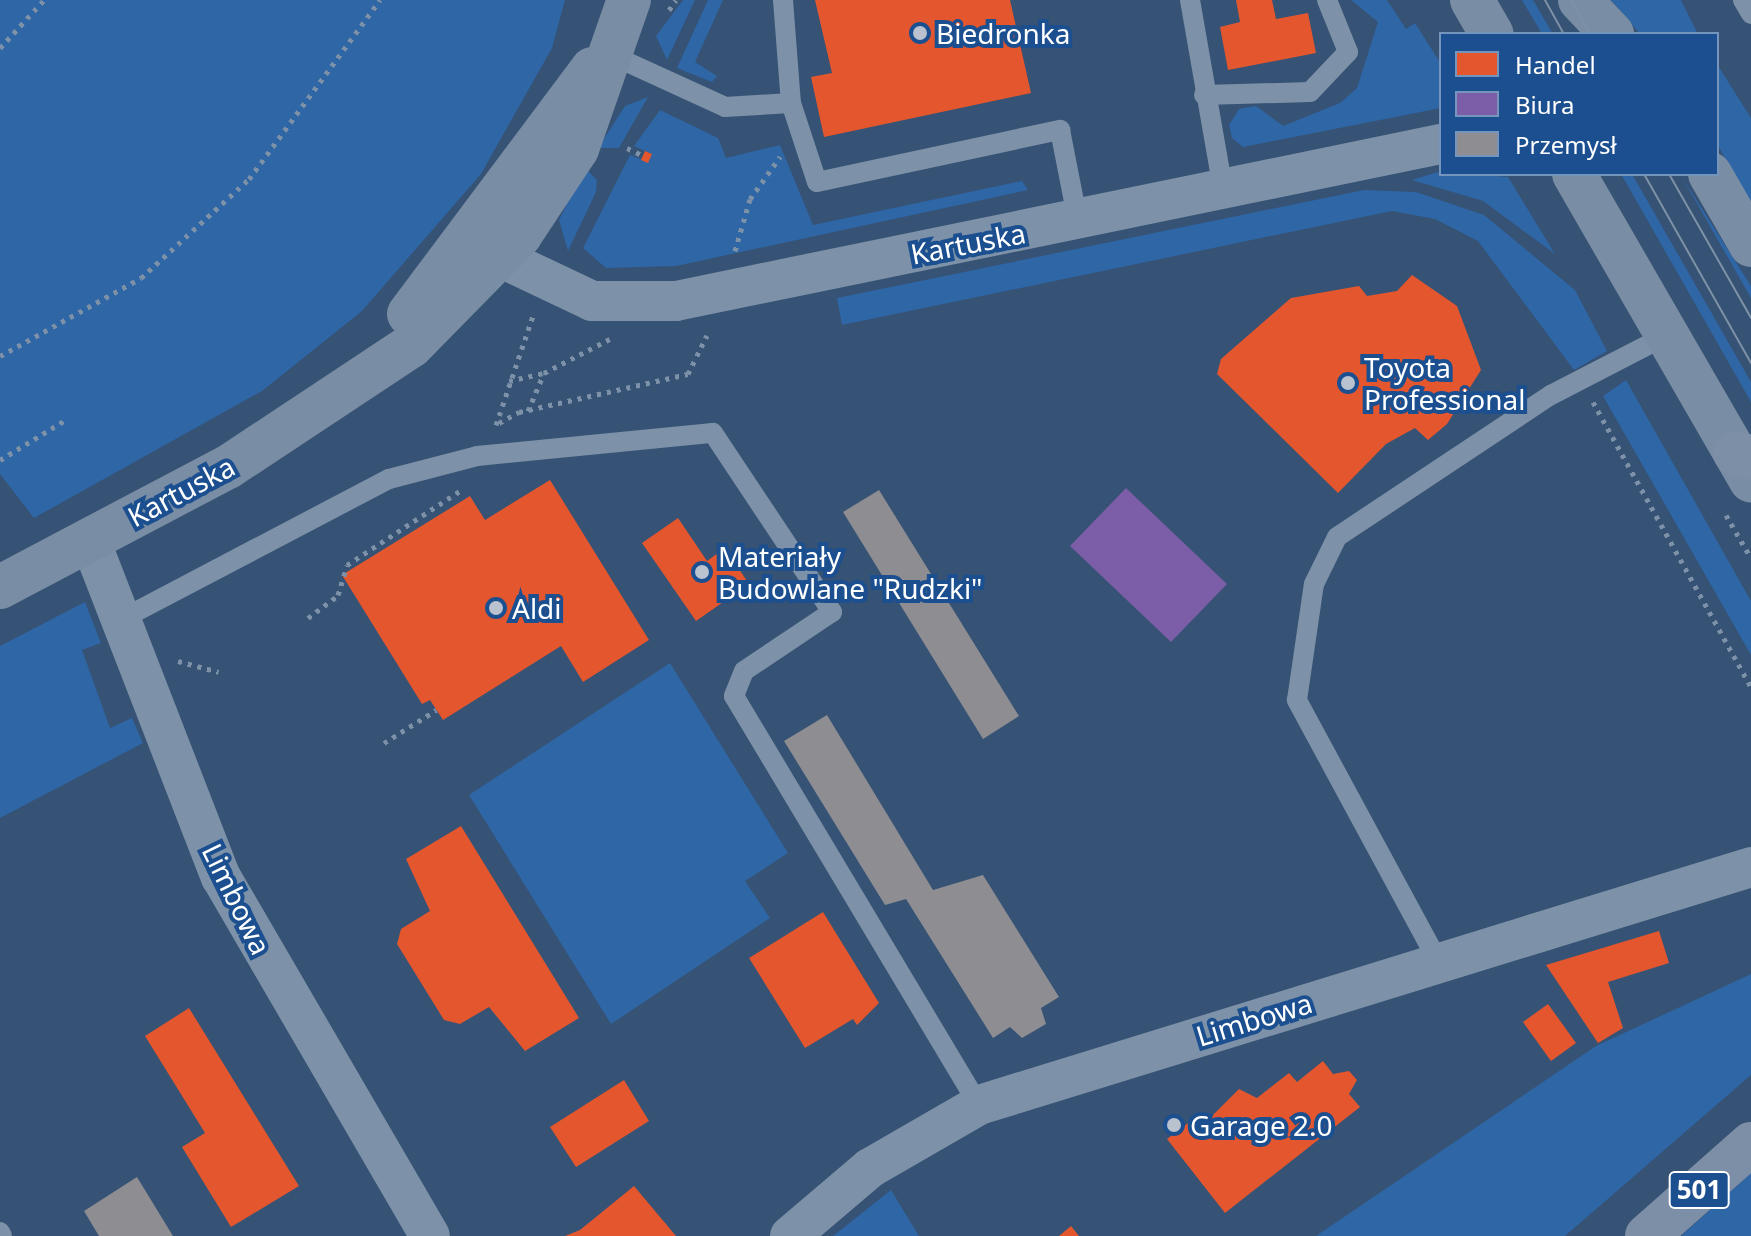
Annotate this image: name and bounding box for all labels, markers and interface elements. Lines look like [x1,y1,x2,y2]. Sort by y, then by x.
place label: Biedronka [936,16,1070,50]
marker: Biedronka [911,24,929,42]
legend [1439,32,1719,176]
text: Handel [1515,48,1596,81]
text: Biura [1515,88,1575,121]
text: Przemysł [1515,128,1617,161]
street label: Kartuska [908,215,1028,271]
place label: Toyota Professional [1364,350,1526,416]
marker: Toyota Professional [1339,374,1357,392]
street label: Kartuska [122,449,240,533]
place label: Materiały Budowlane "Rudzki" [718,539,983,605]
marker: Materiały Budowlane "Rudzki" [693,563,711,581]
place label: Aldi [512,591,562,625]
marker: Aldi [487,599,505,617]
street label: Limbowa [196,838,278,960]
street label: Limbowa [1192,985,1316,1053]
place label: Garage 2.0 [1190,1108,1333,1142]
marker: Garage 2.0 [1165,1116,1183,1134]
road number: 501 [1667,1168,1731,1212]

